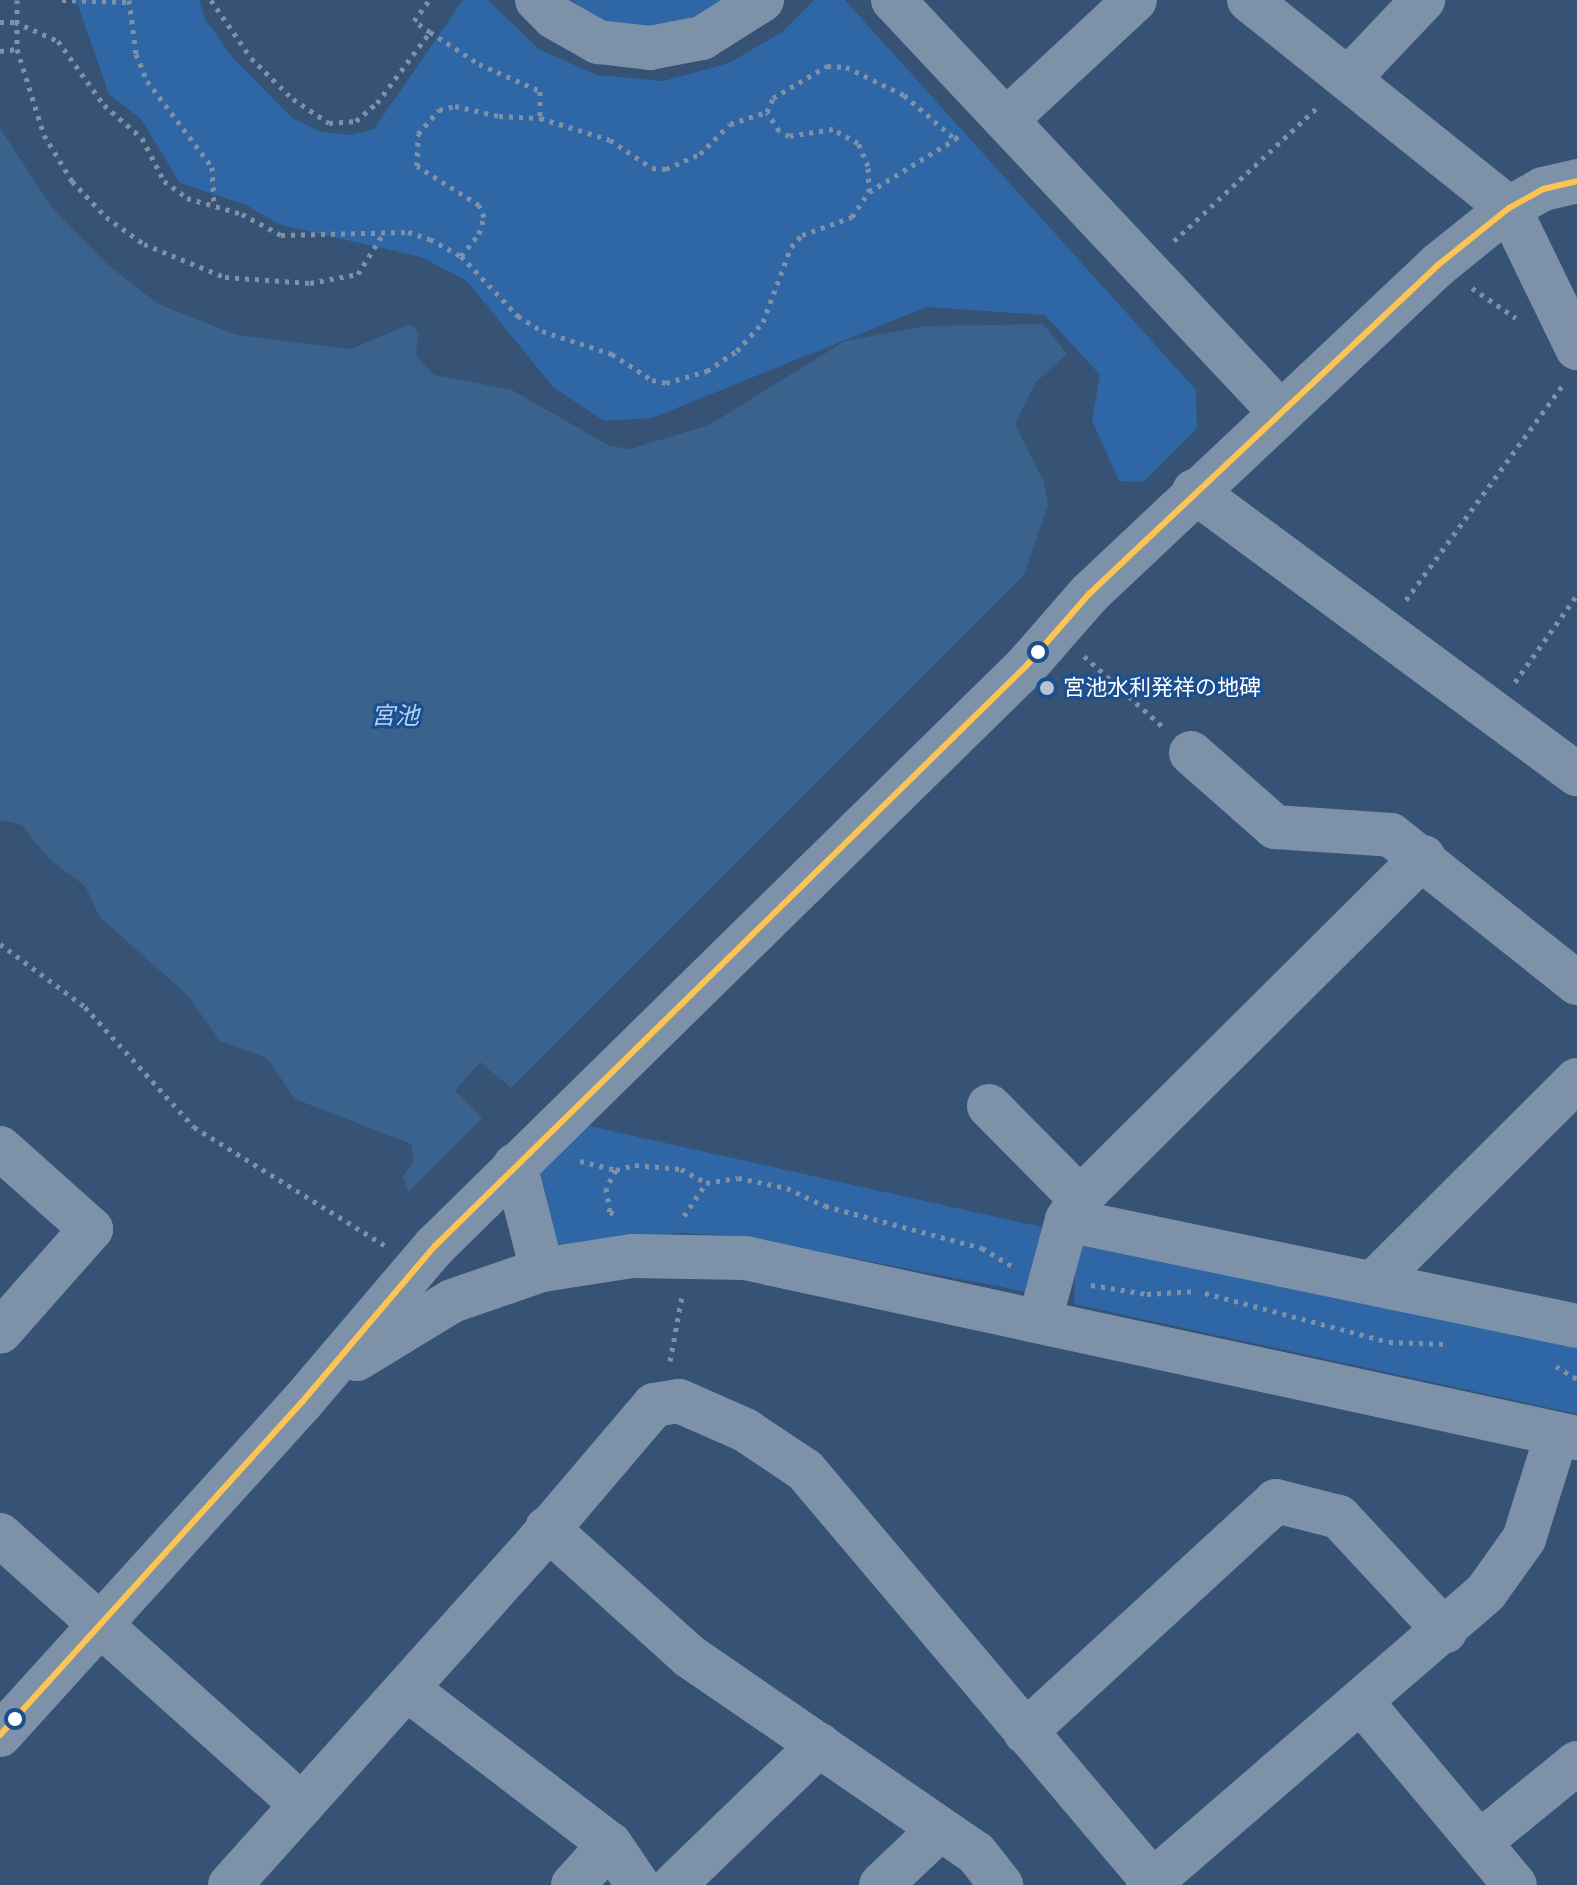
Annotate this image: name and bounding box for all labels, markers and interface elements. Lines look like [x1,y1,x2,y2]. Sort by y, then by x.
unlabelled marker [1030,644,1046,660]
place label: 宮池水利発祥の地碑 [1063,675,1261,701]
marker: 宮池水利発祥の地碑 [1038,679,1056,697]
water label: 宮池 [371,703,419,731]
unlabelled marker [7,1711,23,1727]

